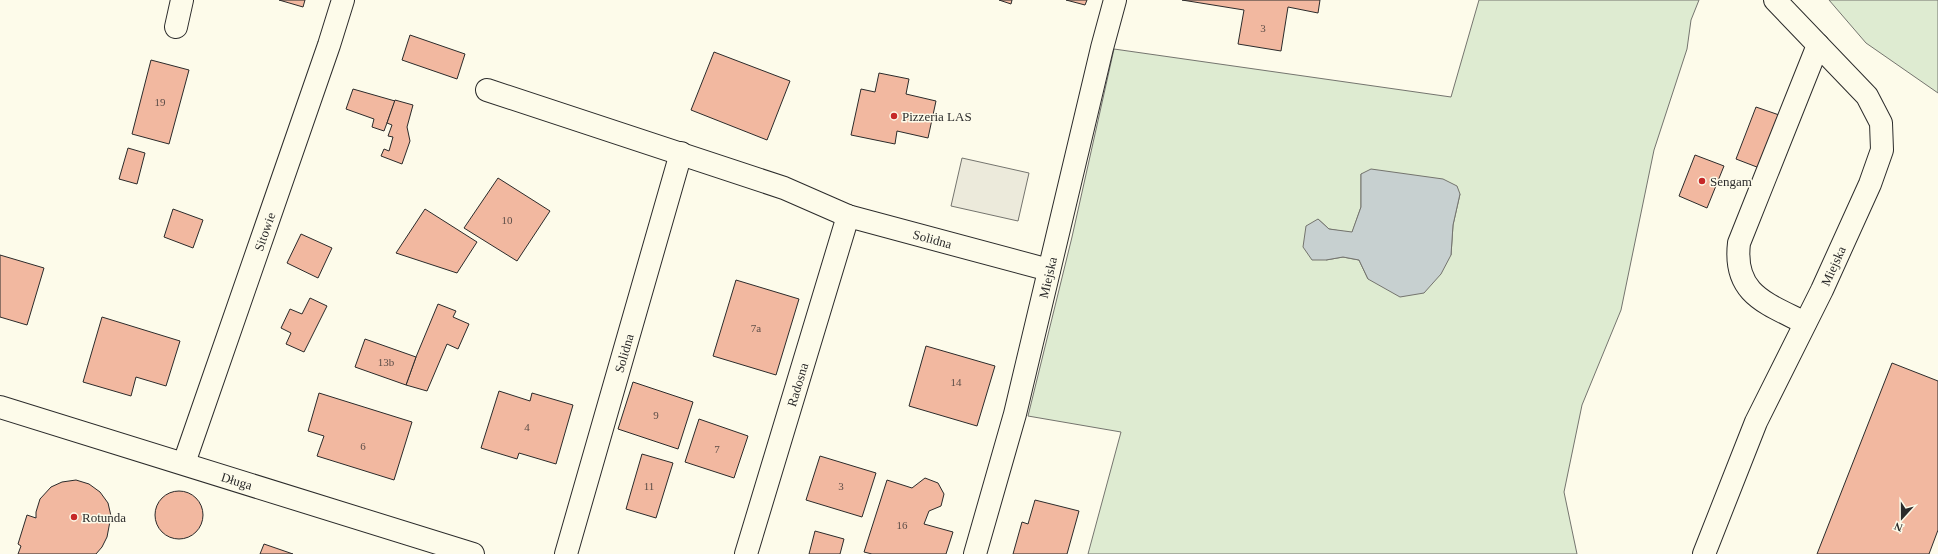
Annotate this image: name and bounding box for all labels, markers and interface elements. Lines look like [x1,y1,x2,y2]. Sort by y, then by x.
house number: 3 [1260,22,1266,34]
house number: 19 [155,96,166,108]
place label: Pizzeria LAS [902,109,972,124]
marker: Pizzeria LAS [889,111,899,121]
place label: Sengam [1710,174,1752,189]
marker: Sengam [1697,176,1707,186]
street label: Sitowie [251,210,278,253]
house number: 10 [502,214,513,226]
street label: Solidna [911,227,954,252]
street label: Miejska [1818,244,1849,288]
street label: Miejska [1036,255,1060,300]
house number: 7a [751,322,761,334]
street label: Solidna [611,332,637,374]
house number: 13b [378,356,395,368]
street label: Radosna [784,361,811,408]
house number: 14 [951,376,962,388]
house number: 9 [653,409,659,421]
house number: 4 [524,421,530,433]
house number: 6 [360,440,366,452]
house number: 7 [714,443,720,455]
street label: Długa [219,469,254,493]
house number: 11 [644,480,654,492]
house number: 3 [838,480,844,492]
north arrow [1882,498,1922,538]
place label: Rotunda [82,510,126,525]
marker: Rotunda [69,512,79,522]
house number: 16 [897,519,908,531]
text: N [1893,520,1904,534]

